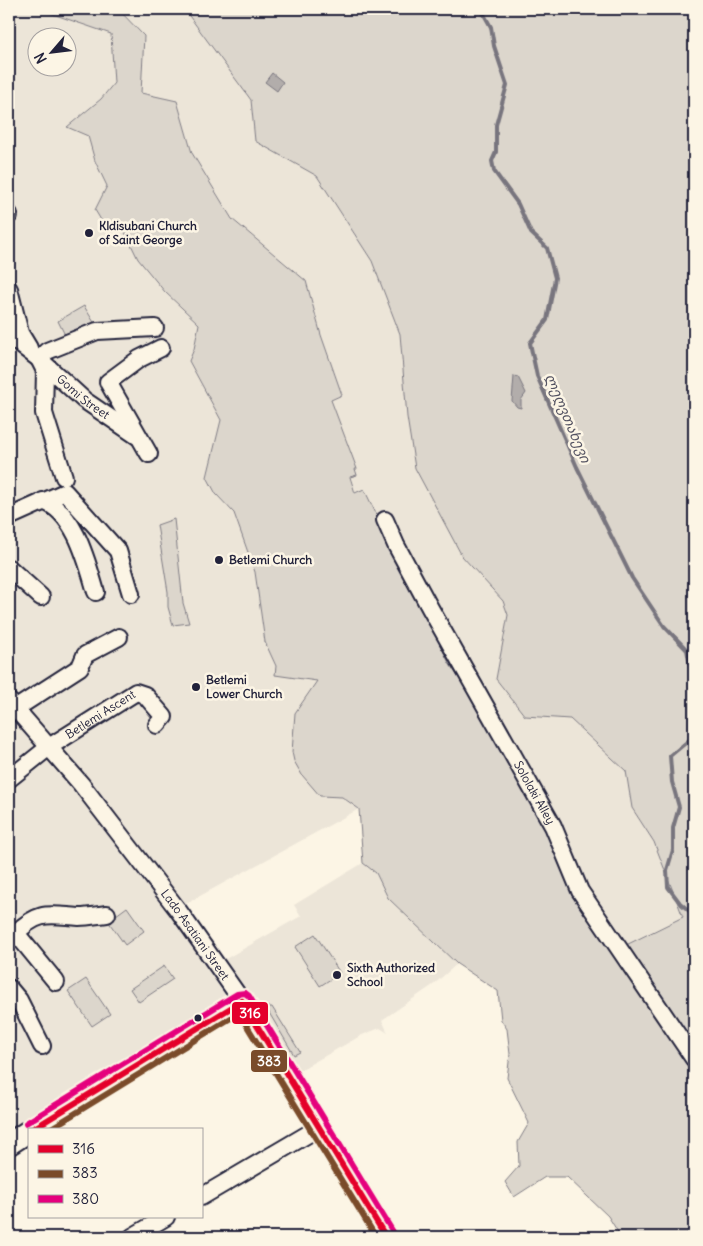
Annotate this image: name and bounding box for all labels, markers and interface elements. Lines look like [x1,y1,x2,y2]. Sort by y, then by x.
north arrow [28,28,78,78]
text: N [30,50,51,67]
place label: Kldisubani Church of Saint George [99,218,197,248]
marker: Kldisubani Church of Saint George [83,227,95,239]
street label: Gomi Street [54,371,113,422]
water label: ლეღვთახევი [541,371,595,466]
place label: Betlemi Church [229,552,312,567]
marker: Betlemi Church [213,554,225,566]
place label: Betlemi Lower Church [206,672,282,701]
marker: Betlemi Lower Church [190,681,202,693]
street label: Betlemi Ascent [62,686,138,742]
street label: Sololaki Alley [511,758,559,827]
street label: Lado Asatiani Street [158,886,233,983]
place label: Sixth Authorized School [347,960,435,989]
marker: Sixth Authorized School [331,969,343,981]
line badge: 316 [231,1001,269,1025]
text: 316 [239,1004,261,1022]
unlabelled marker [193,1013,203,1023]
line badge: 383 [250,1049,288,1073]
text: 383 [257,1052,281,1070]
legend [28,1128,202,1218]
text: 316 [72,1139,95,1158]
text: 383 [72,1163,98,1182]
text: 380 [72,1189,99,1208]

